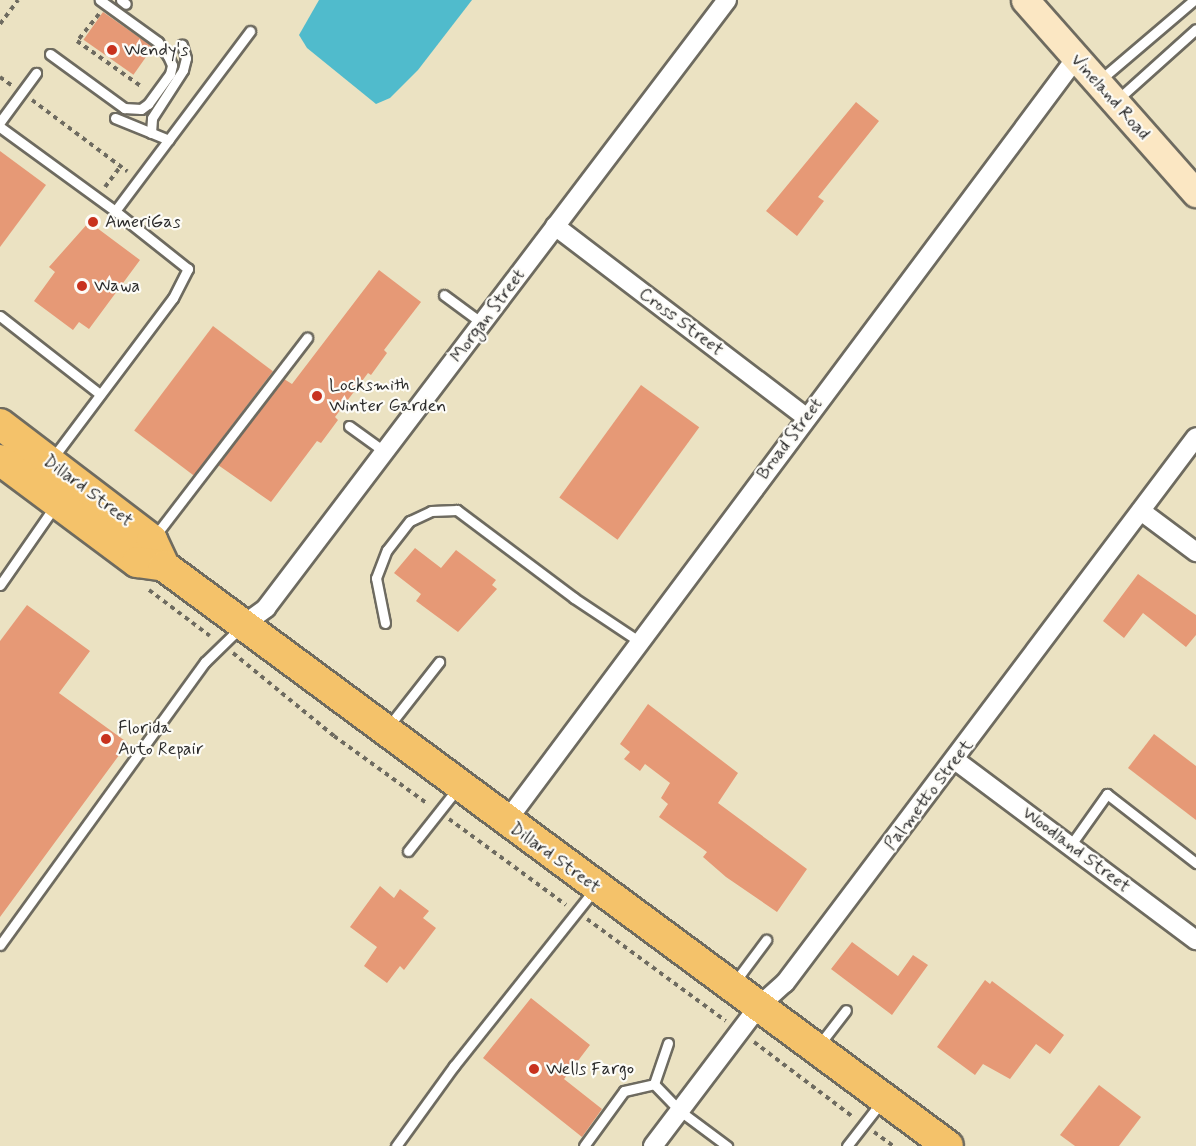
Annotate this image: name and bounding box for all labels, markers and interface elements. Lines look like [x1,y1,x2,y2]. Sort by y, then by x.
place label: Wendy's [124,39,188,61]
marker: Wendy's [105,43,119,57]
street label: Vineland Road [1066,50,1154,144]
place label: AmeriGas [105,211,181,233]
marker: AmeriGas [86,215,100,229]
street label: Morgan Street [445,264,531,368]
place label: Wawa [94,275,140,297]
marker: Wawa [75,279,89,293]
street label: Cross Street [635,283,727,361]
place label: Locksmith Winter Garden [329,375,442,418]
marker: Locksmith Winter Garden [310,389,324,403]
street label: Broad Street [751,393,829,485]
street label: Dillard Street [39,450,137,532]
place label: Florida Auto Repair [118,718,206,760]
marker: Florida Auto Repair [99,732,113,746]
street label: Palmetto Street [880,735,978,855]
street label: Woodland Street [1018,803,1134,897]
street label: Dillard Street [506,818,604,898]
place label: Wells Fargo [546,1058,633,1080]
marker: Wells Fargo [527,1062,541,1076]

